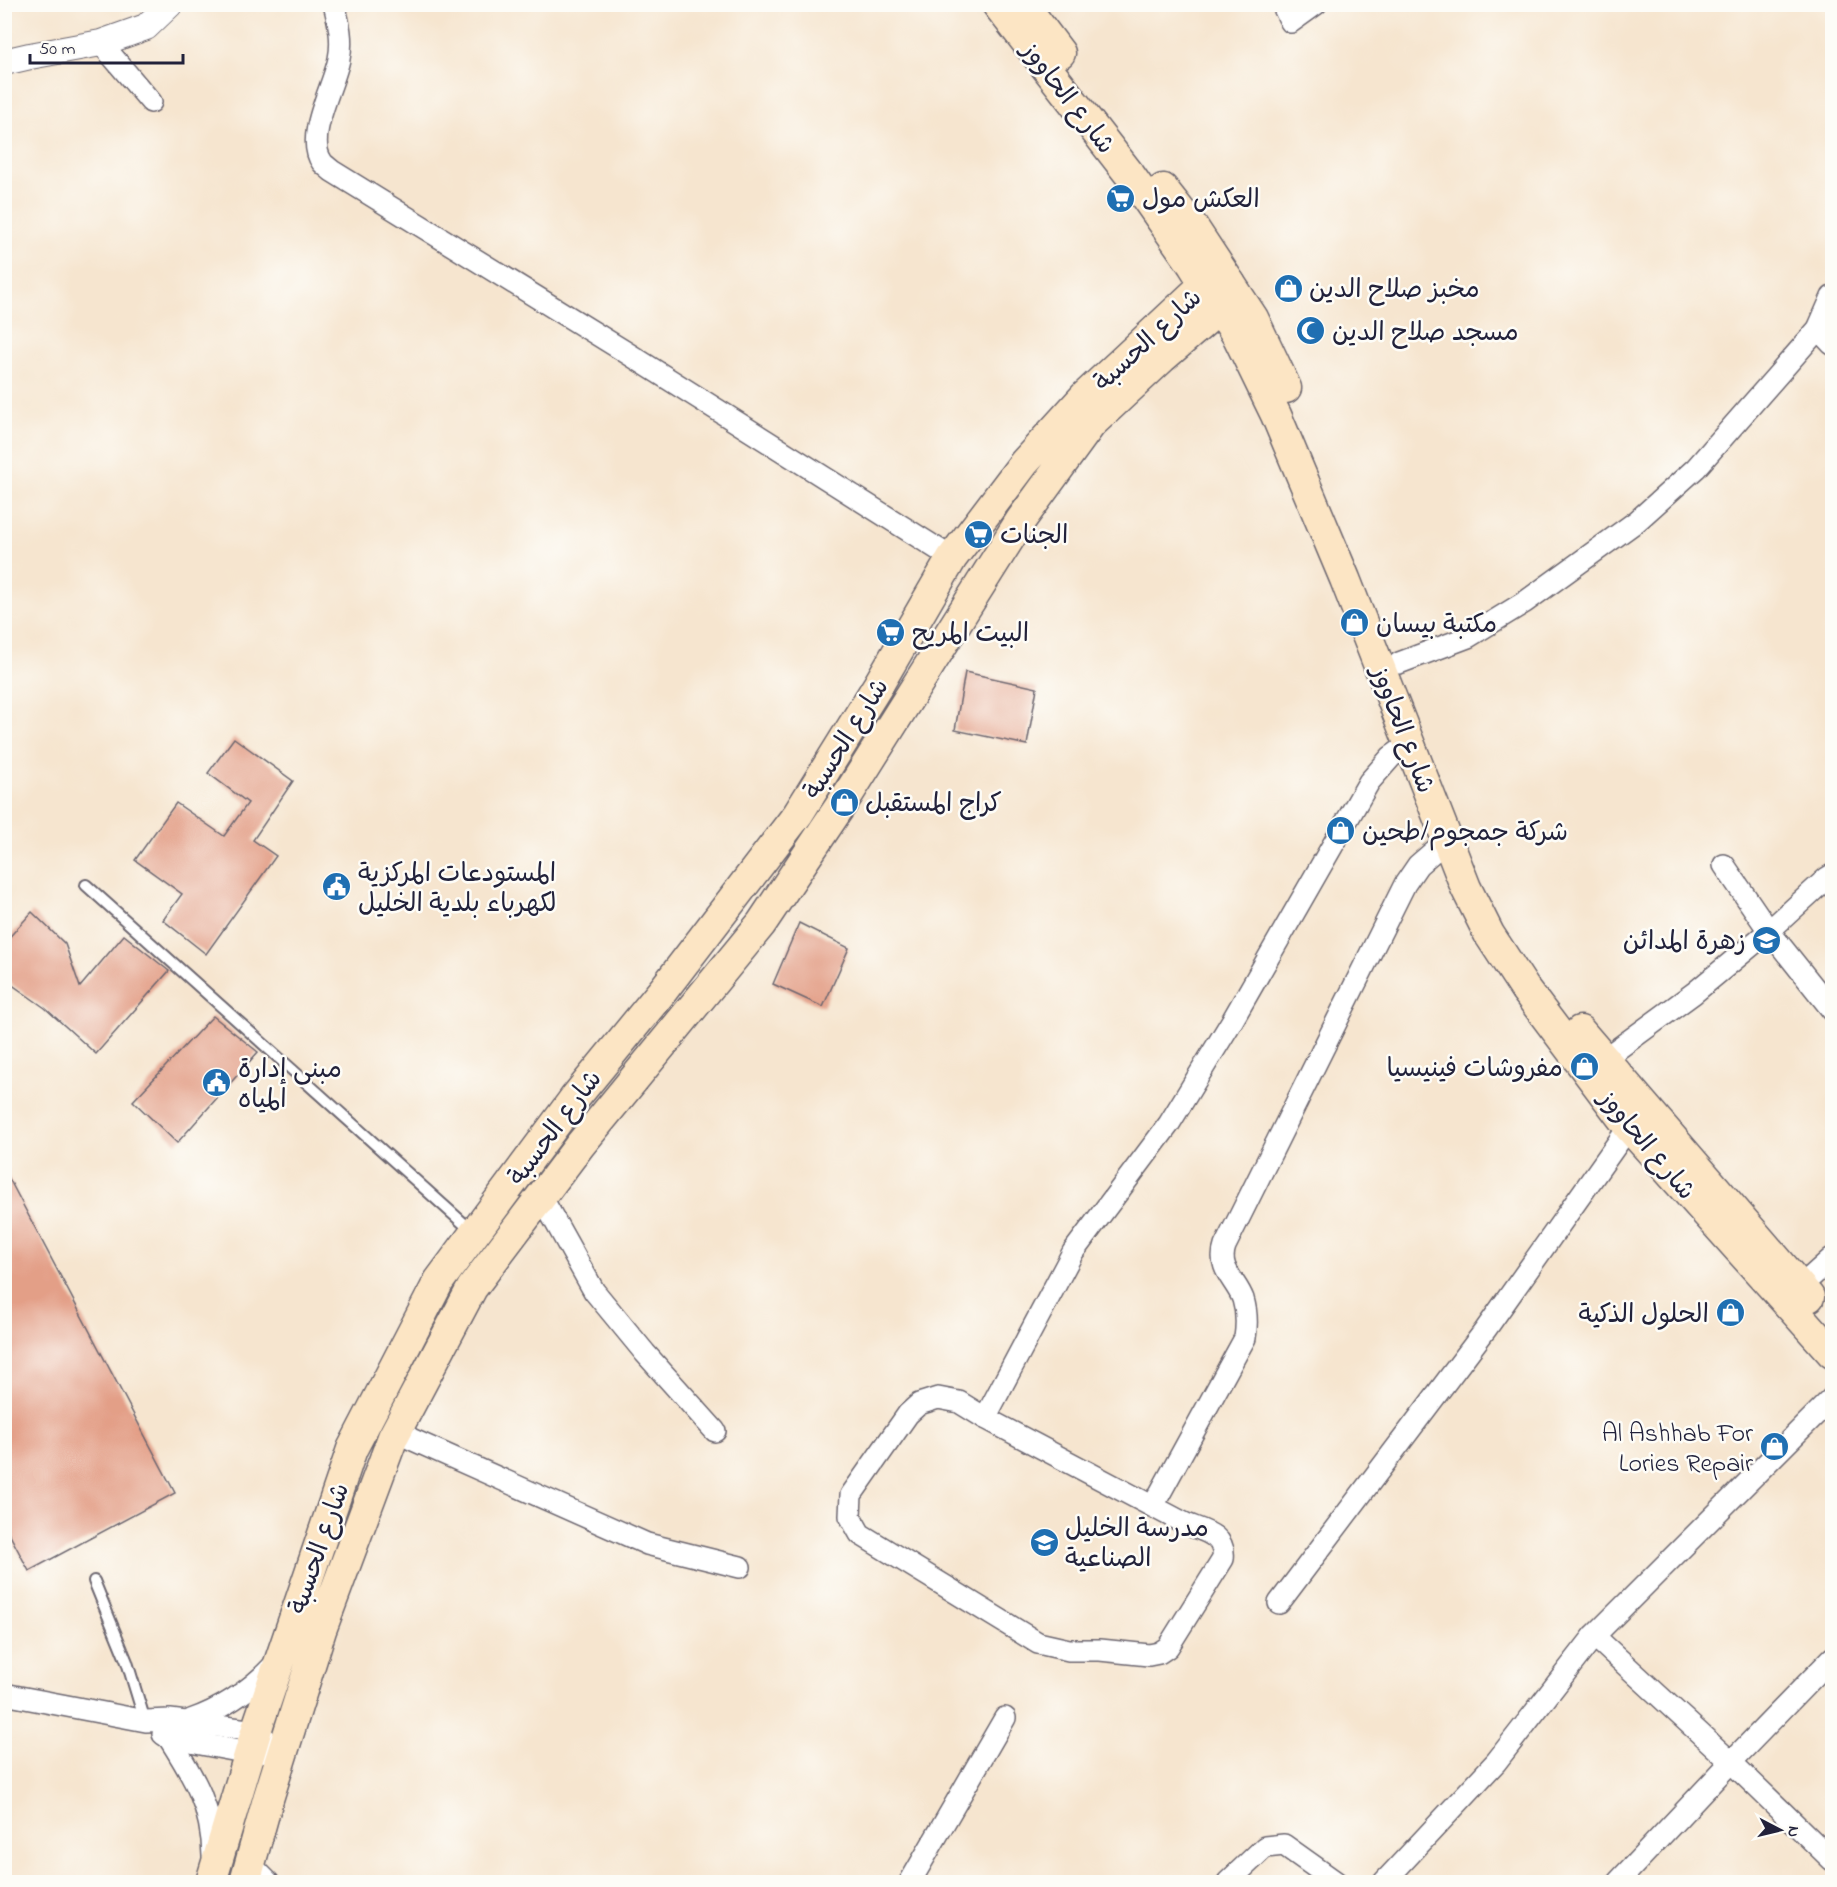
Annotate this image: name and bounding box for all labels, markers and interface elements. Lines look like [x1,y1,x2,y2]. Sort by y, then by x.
scale bar [30,27,183,65]
street label: شارع الحاووز [1009,33,1123,163]
text: 50 m [39,37,76,63]
supermarket icon: العكش مول [1105,182,1137,214]
place label: العكش مول [1142,182,1260,220]
shop icon: مخبز صلاح الدين [1272,272,1304,304]
place label: مخبز صلاح الدين [1309,272,1480,310]
street label: شارع الحسبة [1086,281,1212,402]
mosque icon: مسجد صلاح الدين [1295,315,1327,347]
place label: مسجد صلاح الدين [1332,315,1519,353]
supermarket icon: الجنات [963,518,995,550]
place label: الجنات [1000,518,1068,556]
shop icon: مكتبة بيسان [1339,607,1371,639]
place label: مكتبة بيسان [1376,607,1497,645]
supermarket icon: البيت المريح [875,616,907,648]
place label: البيت المريح [912,616,1029,654]
street label: شارع الحاووز [1359,659,1443,799]
street label: شارع الحسبة [795,672,900,808]
shop icon: كراج المستقبل [828,786,860,818]
place label: كراج المستقبل [865,786,1002,824]
shop icon: شركة جمجوم/طحين [1325,815,1357,847]
place label: شركة جمجوم/طحين [1362,815,1568,853]
place label: المستودعات المركزية لكهرباء بلدية الخليل [358,856,557,924]
public building icon: المستودعات المركزية لكهرباء بلدية الخليل [321,871,353,903]
place label: زهرة المدائن [1623,924,1746,962]
school or university icon: زهرة المدائن [1751,924,1783,956]
place label: مفروشات فينيسيا [1386,1051,1563,1089]
shop icon: مفروشات فينيسيا [1568,1051,1600,1083]
place label: مبنى إدارة المياه [238,1052,342,1120]
street label: شارع الحسبة [500,1063,613,1195]
public building icon: مبنى إدارة المياه [201,1067,233,1099]
street label: شارع الحاووز [1587,1081,1703,1210]
place label: الحلول الذكية [1579,1297,1709,1335]
shop icon: الحلول الذكية [1714,1297,1746,1329]
place label: Al Ashhab For Lories Repair [1602,1416,1754,1484]
shop icon: Al Ashhab For Lories Repair [1758,1431,1790,1463]
street label: شارع الحسبة [281,1478,361,1620]
place label: مدرسة الخليل الصناعية [1065,1511,1209,1579]
school or university icon: مدرسة الخليل الصناعية [1028,1526,1060,1558]
north arrow [1750,1800,1810,1860]
text: N [1780,1825,1805,1839]

